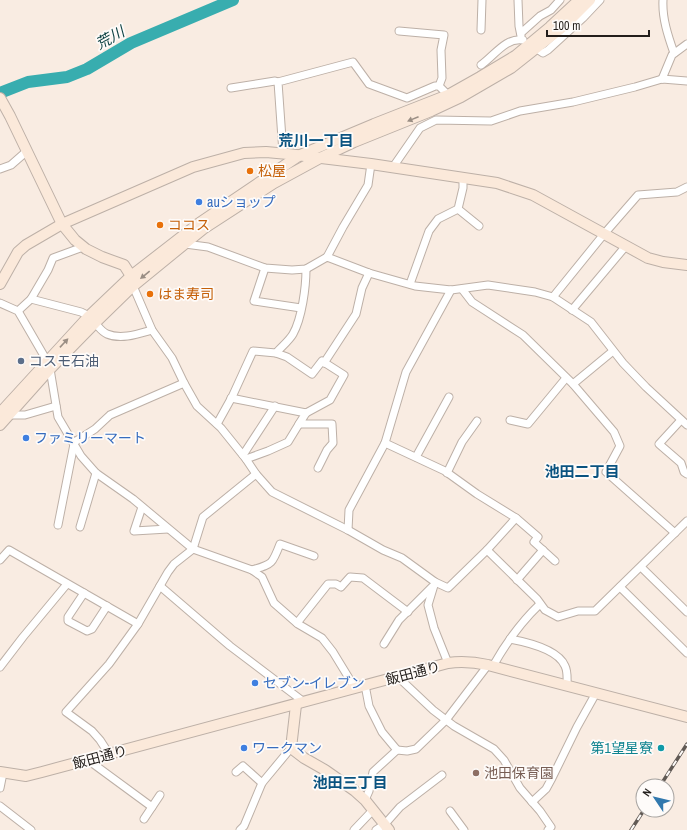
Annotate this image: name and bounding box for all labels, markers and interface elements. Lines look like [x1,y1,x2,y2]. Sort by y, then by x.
scale bar [547,12,649,38]
text: 100 m [553,18,580,34]
water label: 荒川 [92,20,130,54]
one-way arrow [406,116,418,122]
district label: 荒川一丁目 [278,130,354,151]
place label: 松屋 [258,162,286,180]
marker: 松屋 [245,166,255,176]
place label: auショップ [207,193,276,211]
marker: auショップ [194,197,204,207]
place label: ココス [168,216,210,234]
marker: ココス [155,220,165,230]
one-way arrow [140,271,151,280]
place label: はま寿司 [158,285,214,303]
marker: はま寿司 [145,289,155,299]
one-way arrow [59,338,68,348]
place label: コスモ石油 [29,352,99,370]
marker: コスモ石油 [16,356,26,366]
place label: ファミリーマート [34,429,146,447]
marker: ファミリーマート [21,433,31,443]
district label: 池田二丁目 [544,461,620,482]
street label: 飯田通り [384,657,442,689]
place label: セブン-イレブン [263,674,365,692]
marker: セブン-イレブン [250,678,260,688]
place label: ワークマン [252,739,322,757]
place label: 第1望星寮 [591,739,653,757]
street label: 飯田通り [71,741,129,773]
marker: ワークマン [239,743,249,753]
marker: 第1望星寮 [656,743,666,753]
place label: 池田保育園 [484,764,554,782]
marker: 池田保育園 [471,768,481,778]
district label: 池田三丁目 [312,772,388,793]
north arrow [635,778,675,818]
text: N [639,786,654,799]

